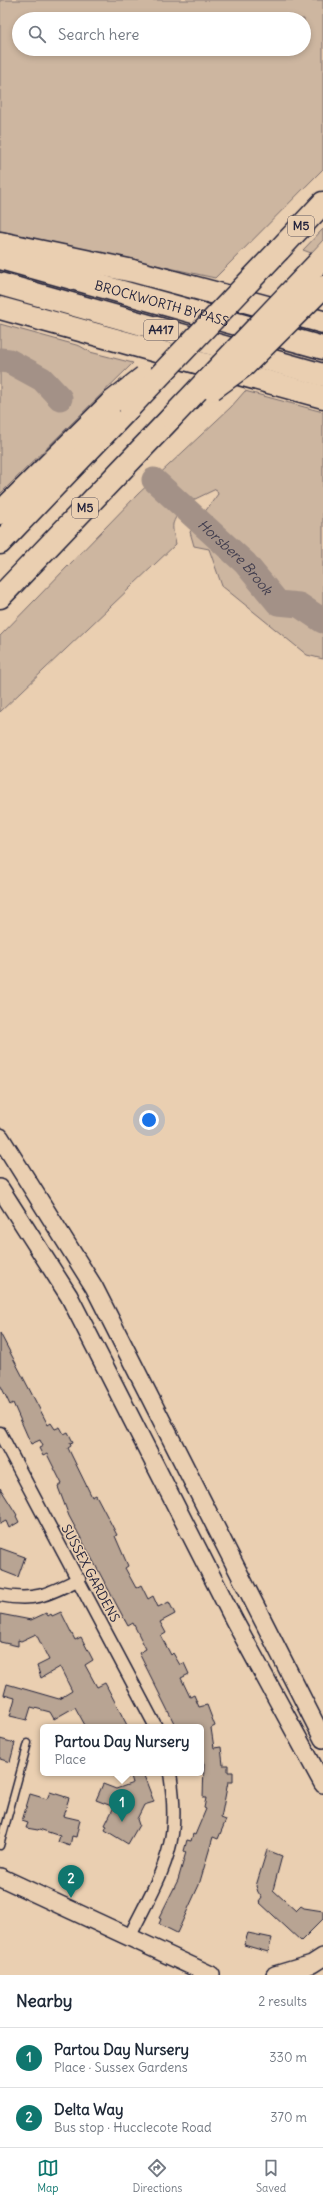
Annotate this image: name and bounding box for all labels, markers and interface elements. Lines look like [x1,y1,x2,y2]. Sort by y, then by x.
search box [12,12,311,56]
icon: search [26,23,48,45]
text: Search here [58,25,139,44]
road number: M5 [288,216,314,236]
street label: BROCKWORTH BYPASS [93,277,231,330]
road number: A417 [144,320,178,340]
road number: M5 [72,498,98,518]
water label: Horsbere Brook [194,515,277,599]
your location [139,1110,159,1130]
street label: SUSSEX GARDENS [58,1521,124,1625]
popup [40,1724,204,1776]
text: Partou Day Nursery [54,1732,190,1751]
text: Place [54,1751,86,1768]
pin: 1 [109,1789,135,1822]
pin: 2 [58,1865,84,1898]
text: Nearby [16,1990,72,2012]
text: 2 results [258,1993,307,2010]
text: Partou Day Nursery [54,2040,189,2059]
text: 1 [26,2049,32,2066]
text: 330 m [269,2049,307,2066]
text: Place · Sussex Gardens [54,2059,188,2076]
text: Delta Way [54,2100,123,2119]
text: 2 [25,2109,33,2126]
text: 370 m [270,2109,307,2126]
text: Bus stop · Hucclecote Road [54,2119,212,2136]
tab: Map [37,2157,59,2195]
tab: Directions [133,2157,182,2195]
tab: Saved [256,2157,286,2195]

